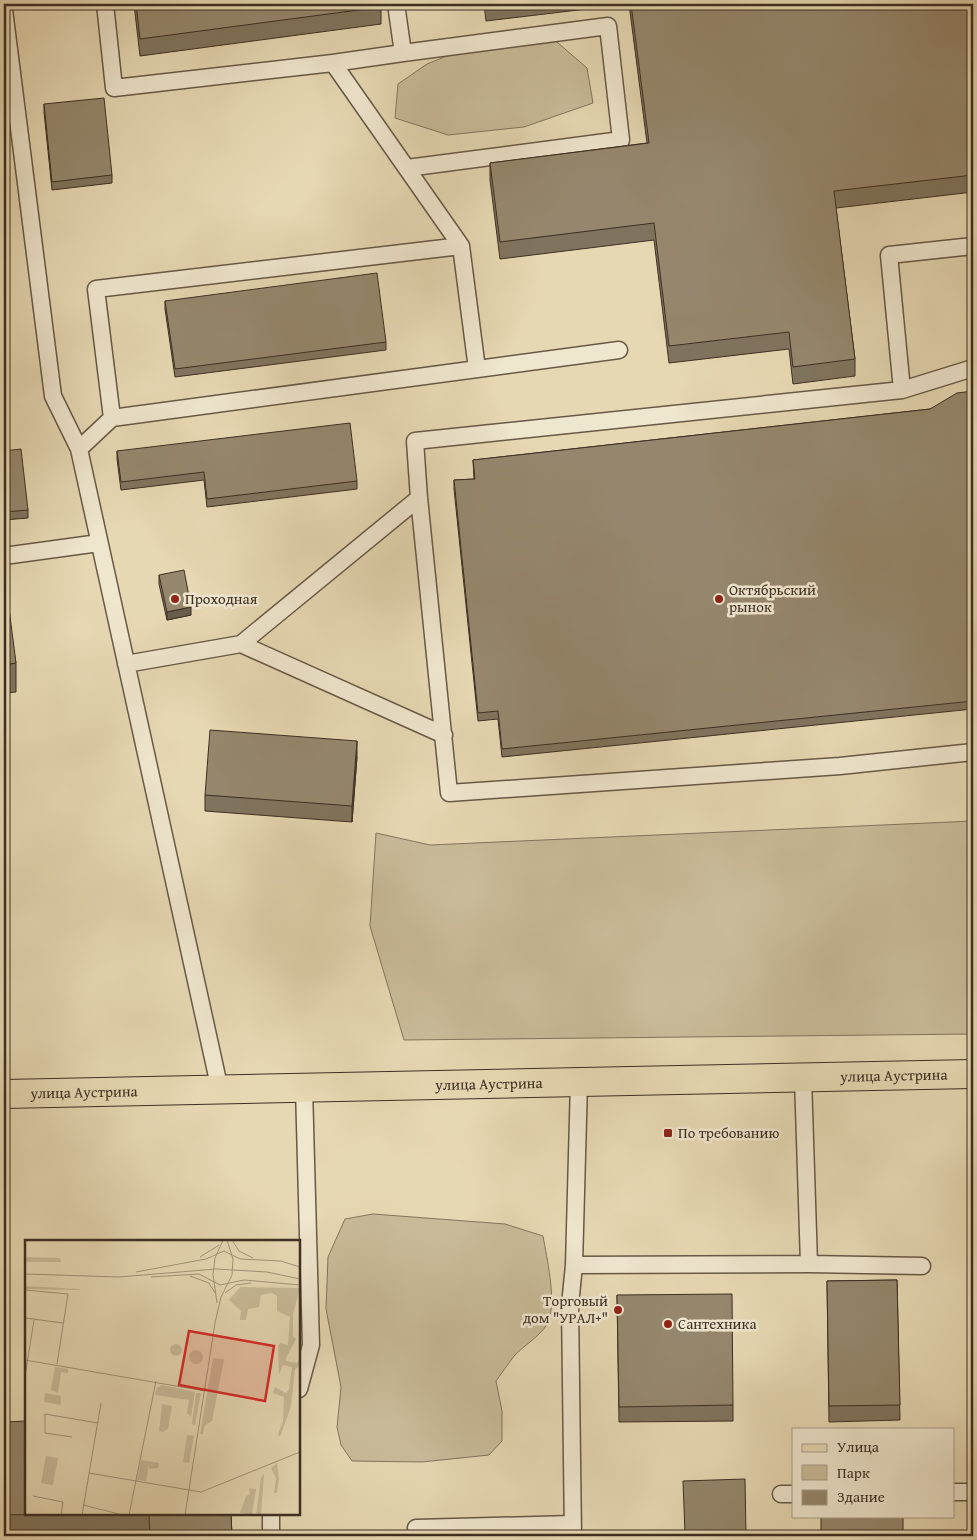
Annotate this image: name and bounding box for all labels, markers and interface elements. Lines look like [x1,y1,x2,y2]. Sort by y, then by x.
place label: Октябрьский рынок [729,579,816,617]
place label: Проходная [185,588,258,609]
marker: Проходная [169,593,181,605]
marker: Октябрьский рынок [713,593,725,605]
street label: улица Аустрина [839,1064,949,1087]
street label: улица Аустрина [434,1072,544,1095]
street label: улица Аустрина [29,1080,139,1103]
place label: По требованию [678,1122,779,1143]
marker: По требованию [662,1127,674,1139]
inset map [25,1240,300,1515]
place label: Торговый дом "УРАЛ+" [523,1290,608,1328]
marker: Торговый дом "УРАЛ+" [612,1304,624,1316]
place label: Сантехника [678,1313,757,1334]
marker: Сантехника [662,1318,674,1330]
legend [792,1428,954,1518]
text: Улица [837,1436,880,1457]
text: Парк [837,1462,870,1483]
text: Здание [837,1486,885,1507]

